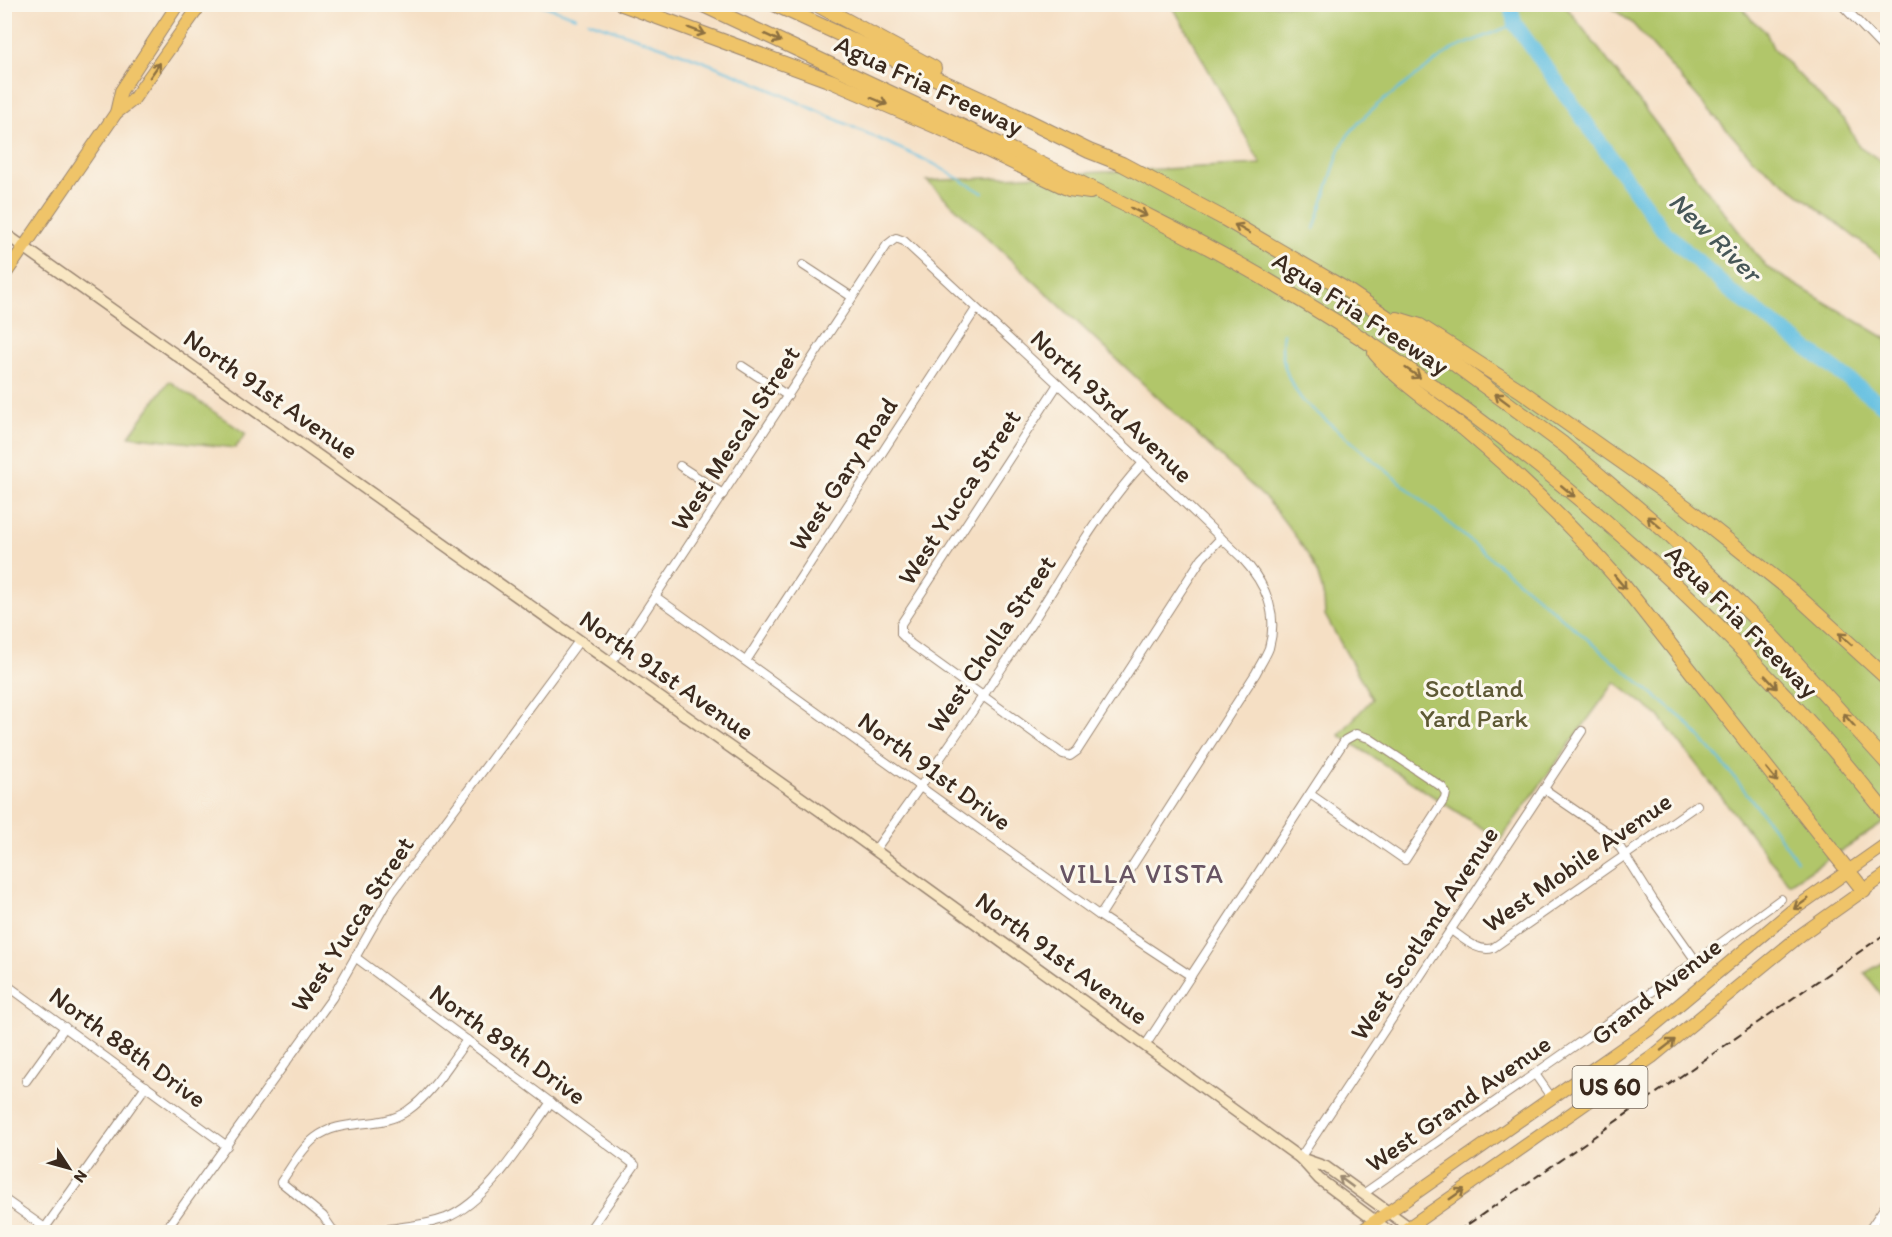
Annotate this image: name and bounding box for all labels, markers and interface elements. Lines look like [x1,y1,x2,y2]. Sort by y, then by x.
one-way arrow [687,26,706,37]
street label: Agua Fria Freeway [830,27,1028,143]
one-way arrow [763,33,781,45]
one-way arrow [149,62,161,79]
one-way arrow [869,96,887,107]
water label: New River [1662,185,1771,291]
one-way arrow [1129,206,1147,218]
one-way arrow [1234,223,1251,235]
street label: Agua Fria Freeway [1267,244,1455,382]
street label: North 91st Avenue [177,322,365,466]
street label: North 93rd Avenue [1024,322,1200,490]
street label: West Mescal Street [663,339,807,536]
one-way arrow [1404,367,1420,379]
street label: West Gary Road [781,391,905,557]
one-way arrow [1495,392,1511,405]
street label: West Yucca Street [890,403,1028,591]
one-way arrow [1560,484,1575,498]
one-way arrow [1646,515,1662,528]
street label: Agua Fria Freeway [1659,538,1825,704]
street label: West Cholla Street [920,549,1063,739]
one-way arrow [1613,574,1627,589]
street label: North 91st Avenue [573,603,761,747]
one-way arrow [1837,632,1852,646]
park label: Scotland Yard Park [1420,672,1529,734]
one-way arrow [1764,674,1778,689]
street label: North 91st Drive [852,705,1018,837]
one-way arrow [1842,713,1856,728]
one-way arrow [1765,767,1778,783]
street label: West Mobile Avenue [1476,785,1678,939]
street label: West Scotland Avenue [1343,820,1505,1046]
street label: West Yucca Street [283,830,421,1018]
district label: VILLA VISTA [1059,857,1225,890]
street label: North 91st Avenue [969,885,1155,1031]
one-way arrow [1793,898,1809,910]
street label: Grand Avenue [1584,930,1728,1052]
street label: North 89th Drive [423,976,593,1112]
street label: North 88th Drive [43,979,213,1115]
street label: West Grand Avenue [1359,1027,1557,1179]
one-way arrow [1659,1038,1675,1051]
road number: US 60 [1572,1066,1648,1108]
north arrow [39,1138,99,1198]
text: N [70,1167,92,1186]
one-way arrow [1339,1175,1355,1188]
one-way arrow [1449,1188,1465,1200]

